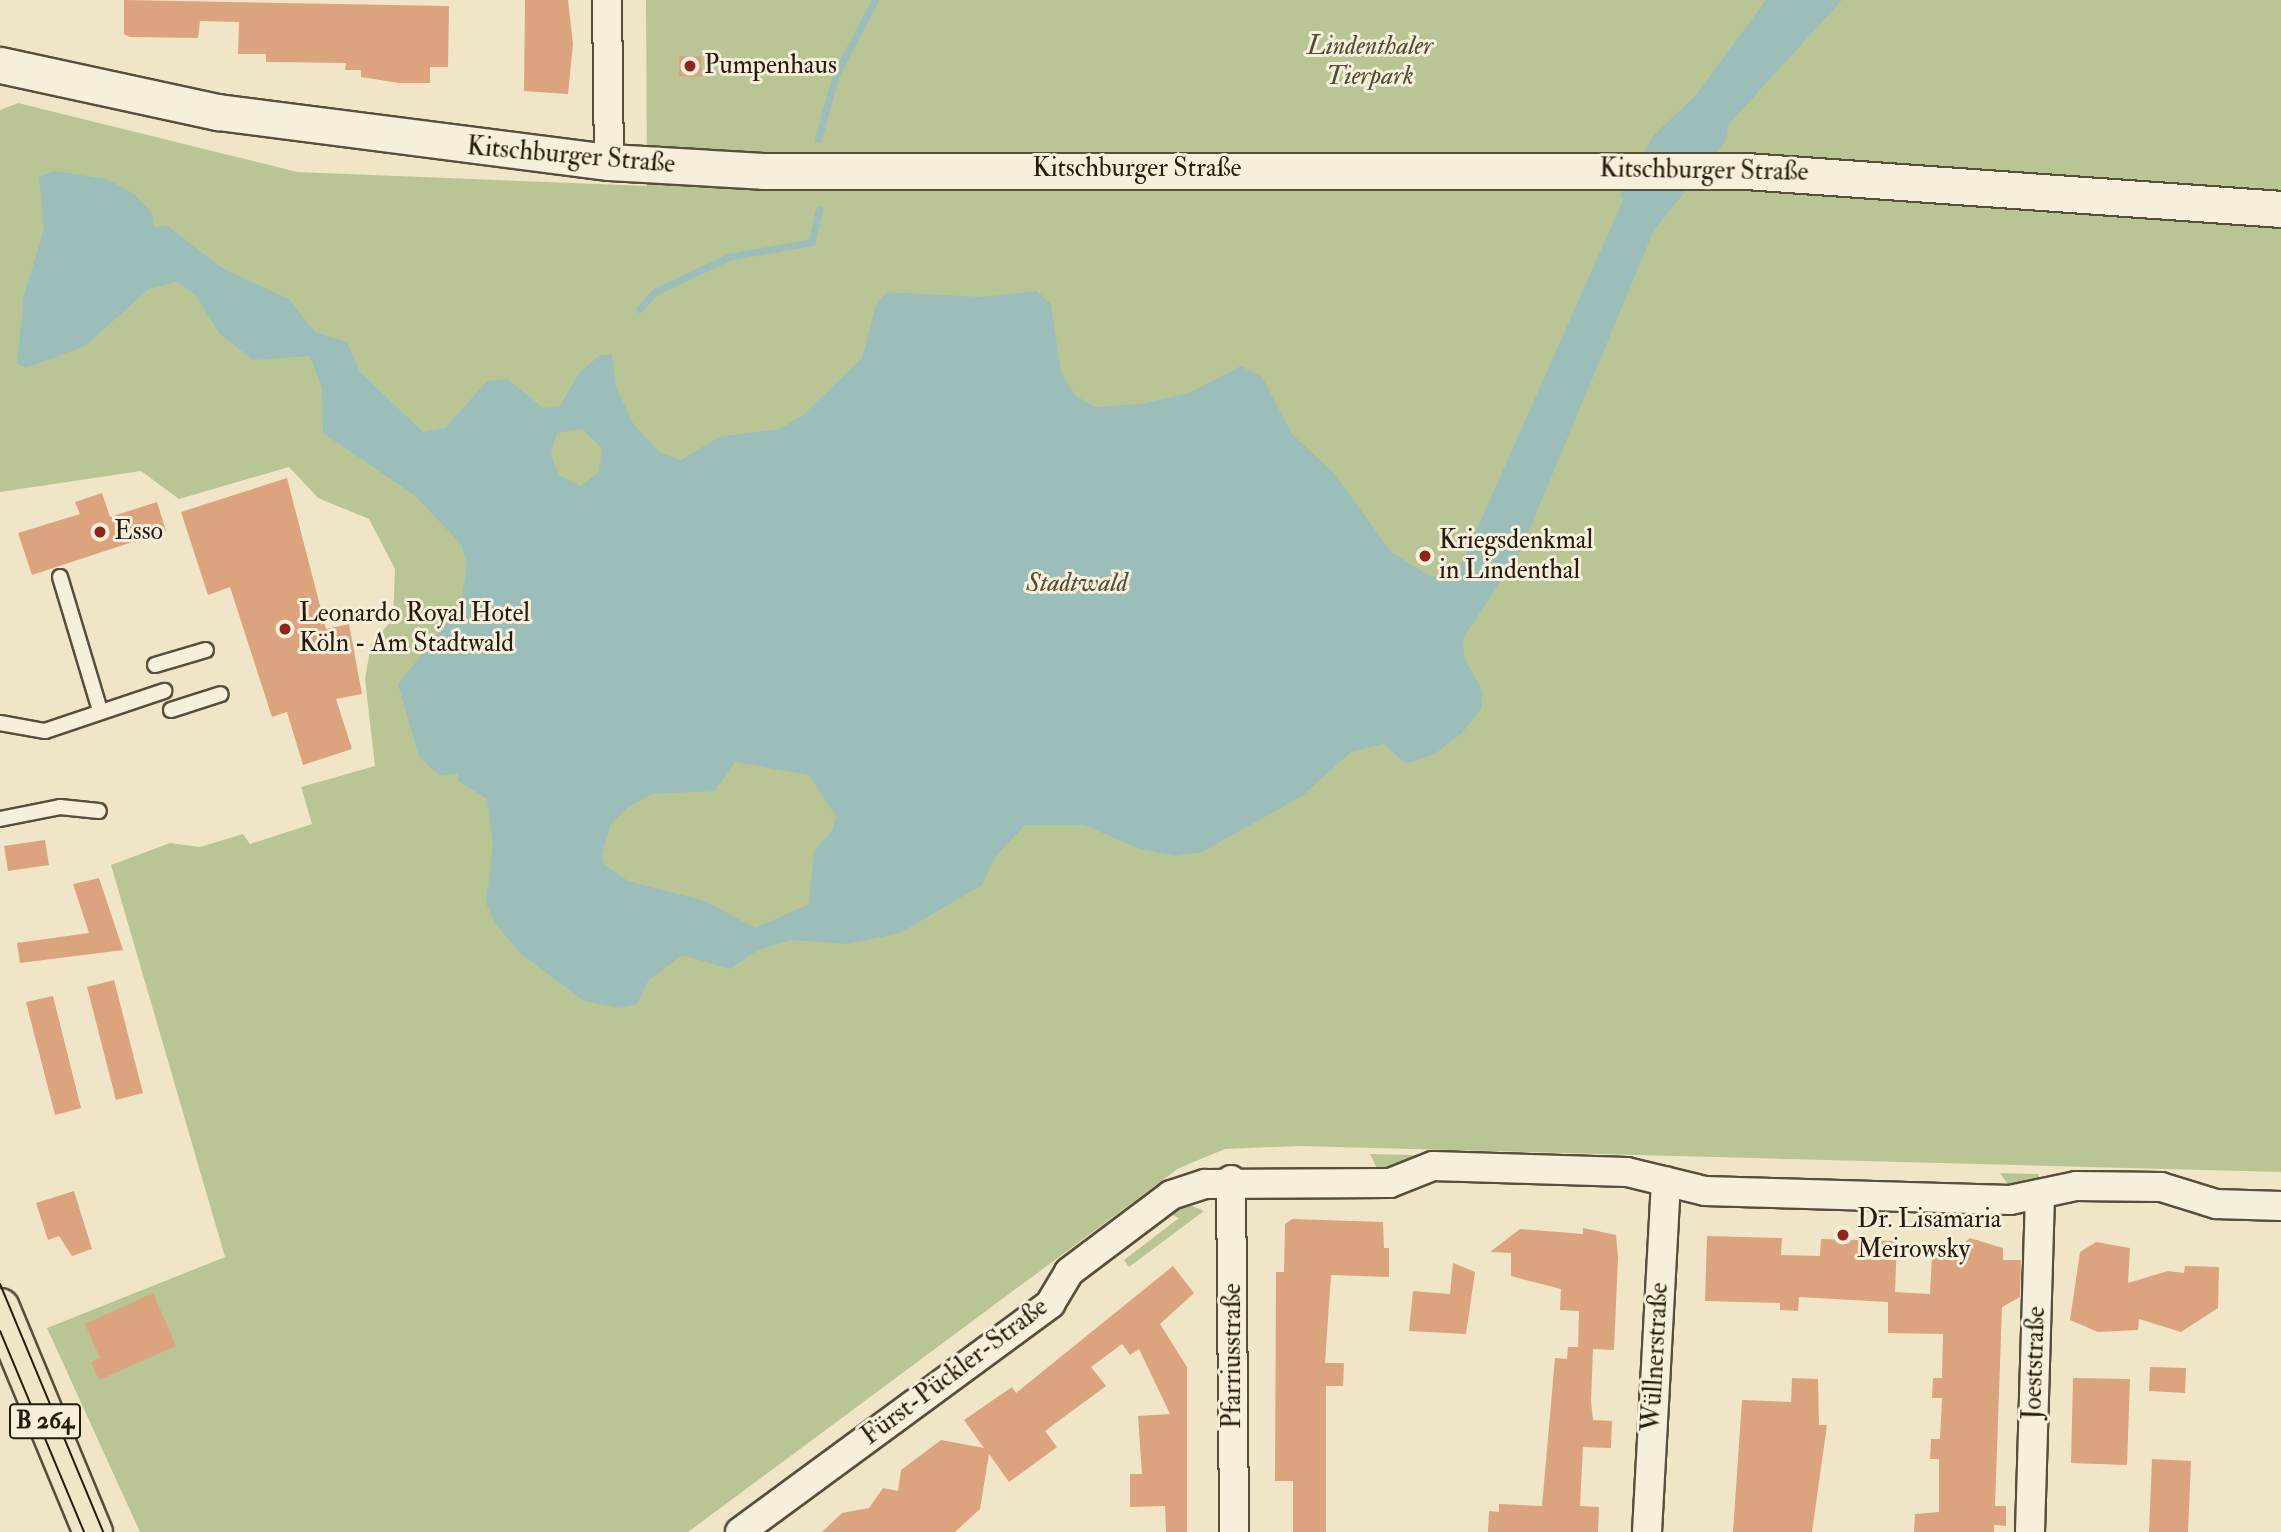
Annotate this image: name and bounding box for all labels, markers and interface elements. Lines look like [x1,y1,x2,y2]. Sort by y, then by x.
park label: Lindenthaler Tierpark [1307,31,1433,92]
place label: Pumpenhaus [704,50,837,82]
marker: Pumpenhaus [682,58,698,74]
street label: Kitschburger Straße [466,131,676,181]
street label: Kitschburger Straße [1033,153,1241,185]
street label: Kitschburger Straße [1599,154,1809,188]
place label: Esso [114,516,163,548]
marker: Esso [92,524,108,540]
place label: Kriegsdenkmal in Lindenthal [1439,525,1593,586]
marker: Kriegsdenkmal in Lindenthal [1417,548,1433,564]
park label: Stadtwald [1026,568,1128,600]
place label: Leonardo Royal Hotel Köln - Am Stadtwald [299,598,530,660]
marker: Leonardo Royal Hotel Köln - Am Stadtwald [277,621,293,637]
place label: Dr. Lisamaria Meirowsky [1857,1204,2002,1266]
marker: Dr. Lisamaria Meirowsky [1835,1227,1851,1243]
street label: Wüllnerstraße [1637,1282,1675,1432]
street label: Pfarriusstraße [1217,1283,1249,1429]
street label: Fürst-Pückler-Straße [856,1292,1054,1452]
street label: Joeststraße [2017,1306,2053,1420]
road number: B 264 [8,1400,82,1442]

